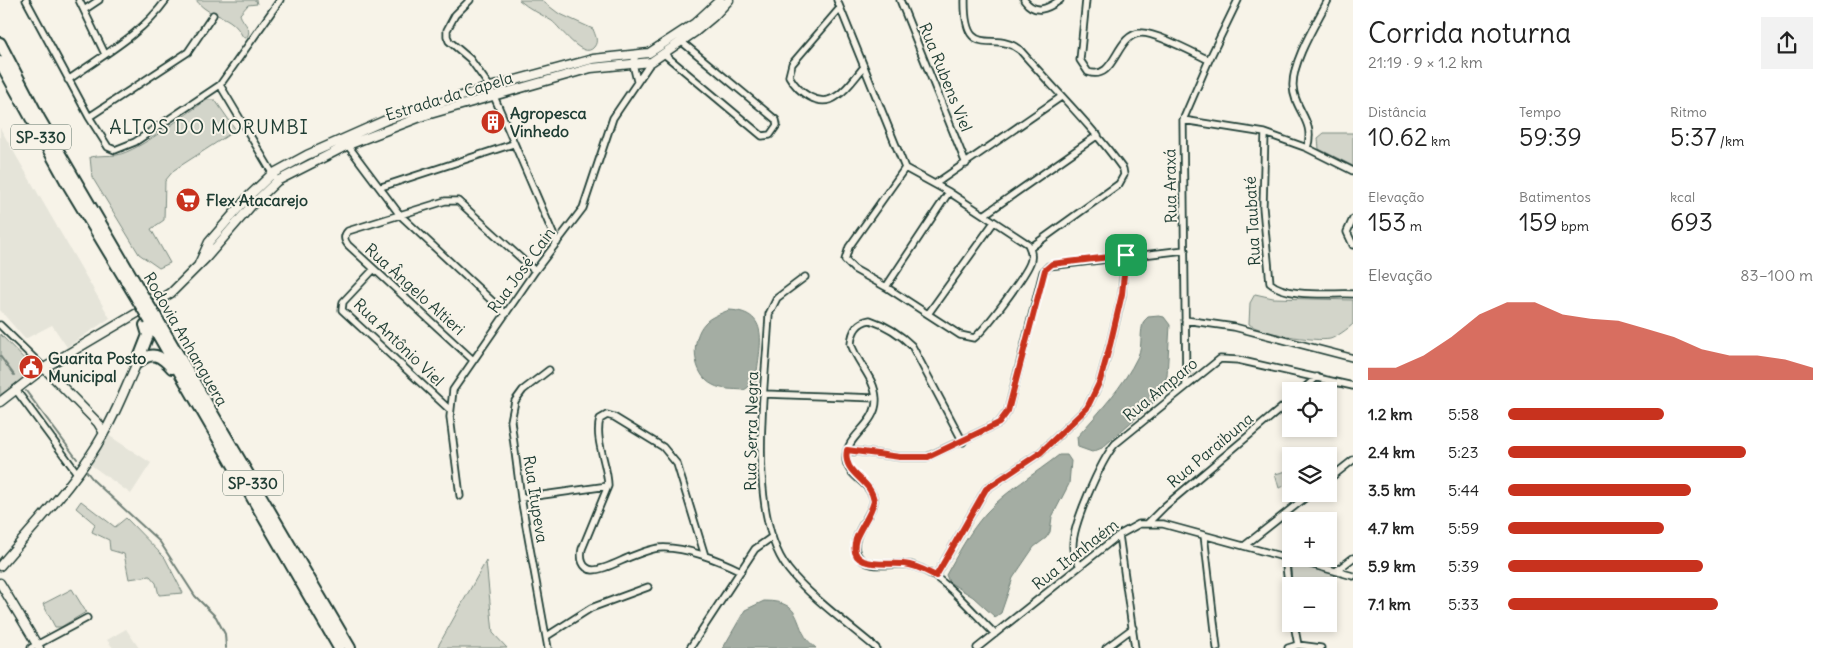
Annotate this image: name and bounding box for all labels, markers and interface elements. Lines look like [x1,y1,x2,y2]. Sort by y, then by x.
text: Corrida noturna [1368,15,1571,51]
button: share [1761,17,1813,69]
street label: Rua Rubens Viel [915,20,977,134]
text: 21:19 · 9 × 1.2 km [1368,52,1483,72]
street label: Estrada da Capela [383,67,515,125]
place label: Agropesca Vinhedo [510,103,587,141]
text: Distância [1368,103,1427,121]
text: Tempo [1519,103,1561,121]
text: Ritmo [1670,103,1707,121]
building icon: Agropesca Vinhedo [480,109,506,135]
district label: ALTOS DO MORUMBI [109,115,309,139]
text: 10.62 [1368,121,1428,153]
text: 59:39 [1519,121,1582,153]
text: 5:37 [1670,121,1716,153]
road number: SP-330 [11,124,71,150]
text: km [1428,132,1450,150]
text: /km [1716,132,1744,150]
street label: Rua Araxá [1159,148,1181,224]
street label: Rua Taubaté [1240,176,1264,266]
supermarket icon: Flex Atacarejo [175,187,201,213]
text: Elevação [1368,188,1424,206]
text: Batimentos [1519,188,1591,206]
text: kcal [1670,188,1695,206]
place label: Flex Atacarejo [206,190,308,210]
text: 153 [1368,206,1407,238]
text: 159 [1519,206,1558,238]
text: 693 [1670,206,1713,238]
text: m [1407,217,1422,235]
text: bpm [1558,217,1589,235]
street label: Rua José Cain [483,223,559,317]
pin [1105,234,1147,276]
street label: Rua Ângelo Altieri [361,239,469,339]
icon: arrive [1112,241,1140,269]
text: Elevação [1368,265,1432,285]
text: 83–100 m [1740,265,1813,285]
street label: Rodovia Anhanguera [140,269,232,409]
street label: Rua Antônio Viel [350,294,448,390]
place label: Guarita Posto Municipal [48,348,146,387]
street label: Rua Amparo [1119,353,1201,425]
public building icon: Guarita Posto Municipal [18,354,44,380]
street label: Rua Serra Negra [740,371,762,491]
map controls [1282,382,1337,632]
button: locate [1282,382,1337,437]
text: 1.2 km [1368,404,1412,424]
text: 5:58 [1448,404,1479,424]
street label: Rua Paraibuna [1163,408,1257,492]
text: 2.4 km [1368,442,1415,462]
text: 5:23 [1448,442,1479,462]
button: layers [1282,447,1337,502]
street label: Rua Itupeva [519,454,553,544]
road number: SP-330 [223,470,283,496]
text: 3.5 km [1368,480,1416,500]
text: 5:44 [1448,480,1479,500]
button: + [1282,512,1337,567]
street label: Rua Itanhaém [1028,514,1122,594]
text: 4.7 km [1368,518,1414,538]
text: 5:59 [1448,518,1479,538]
text: 5.9 km [1368,556,1416,576]
text: 5:39 [1448,556,1479,576]
button: − [1282,577,1337,632]
text: 7.1 km [1368,594,1411,614]
text: 5:33 [1448,594,1479,614]

